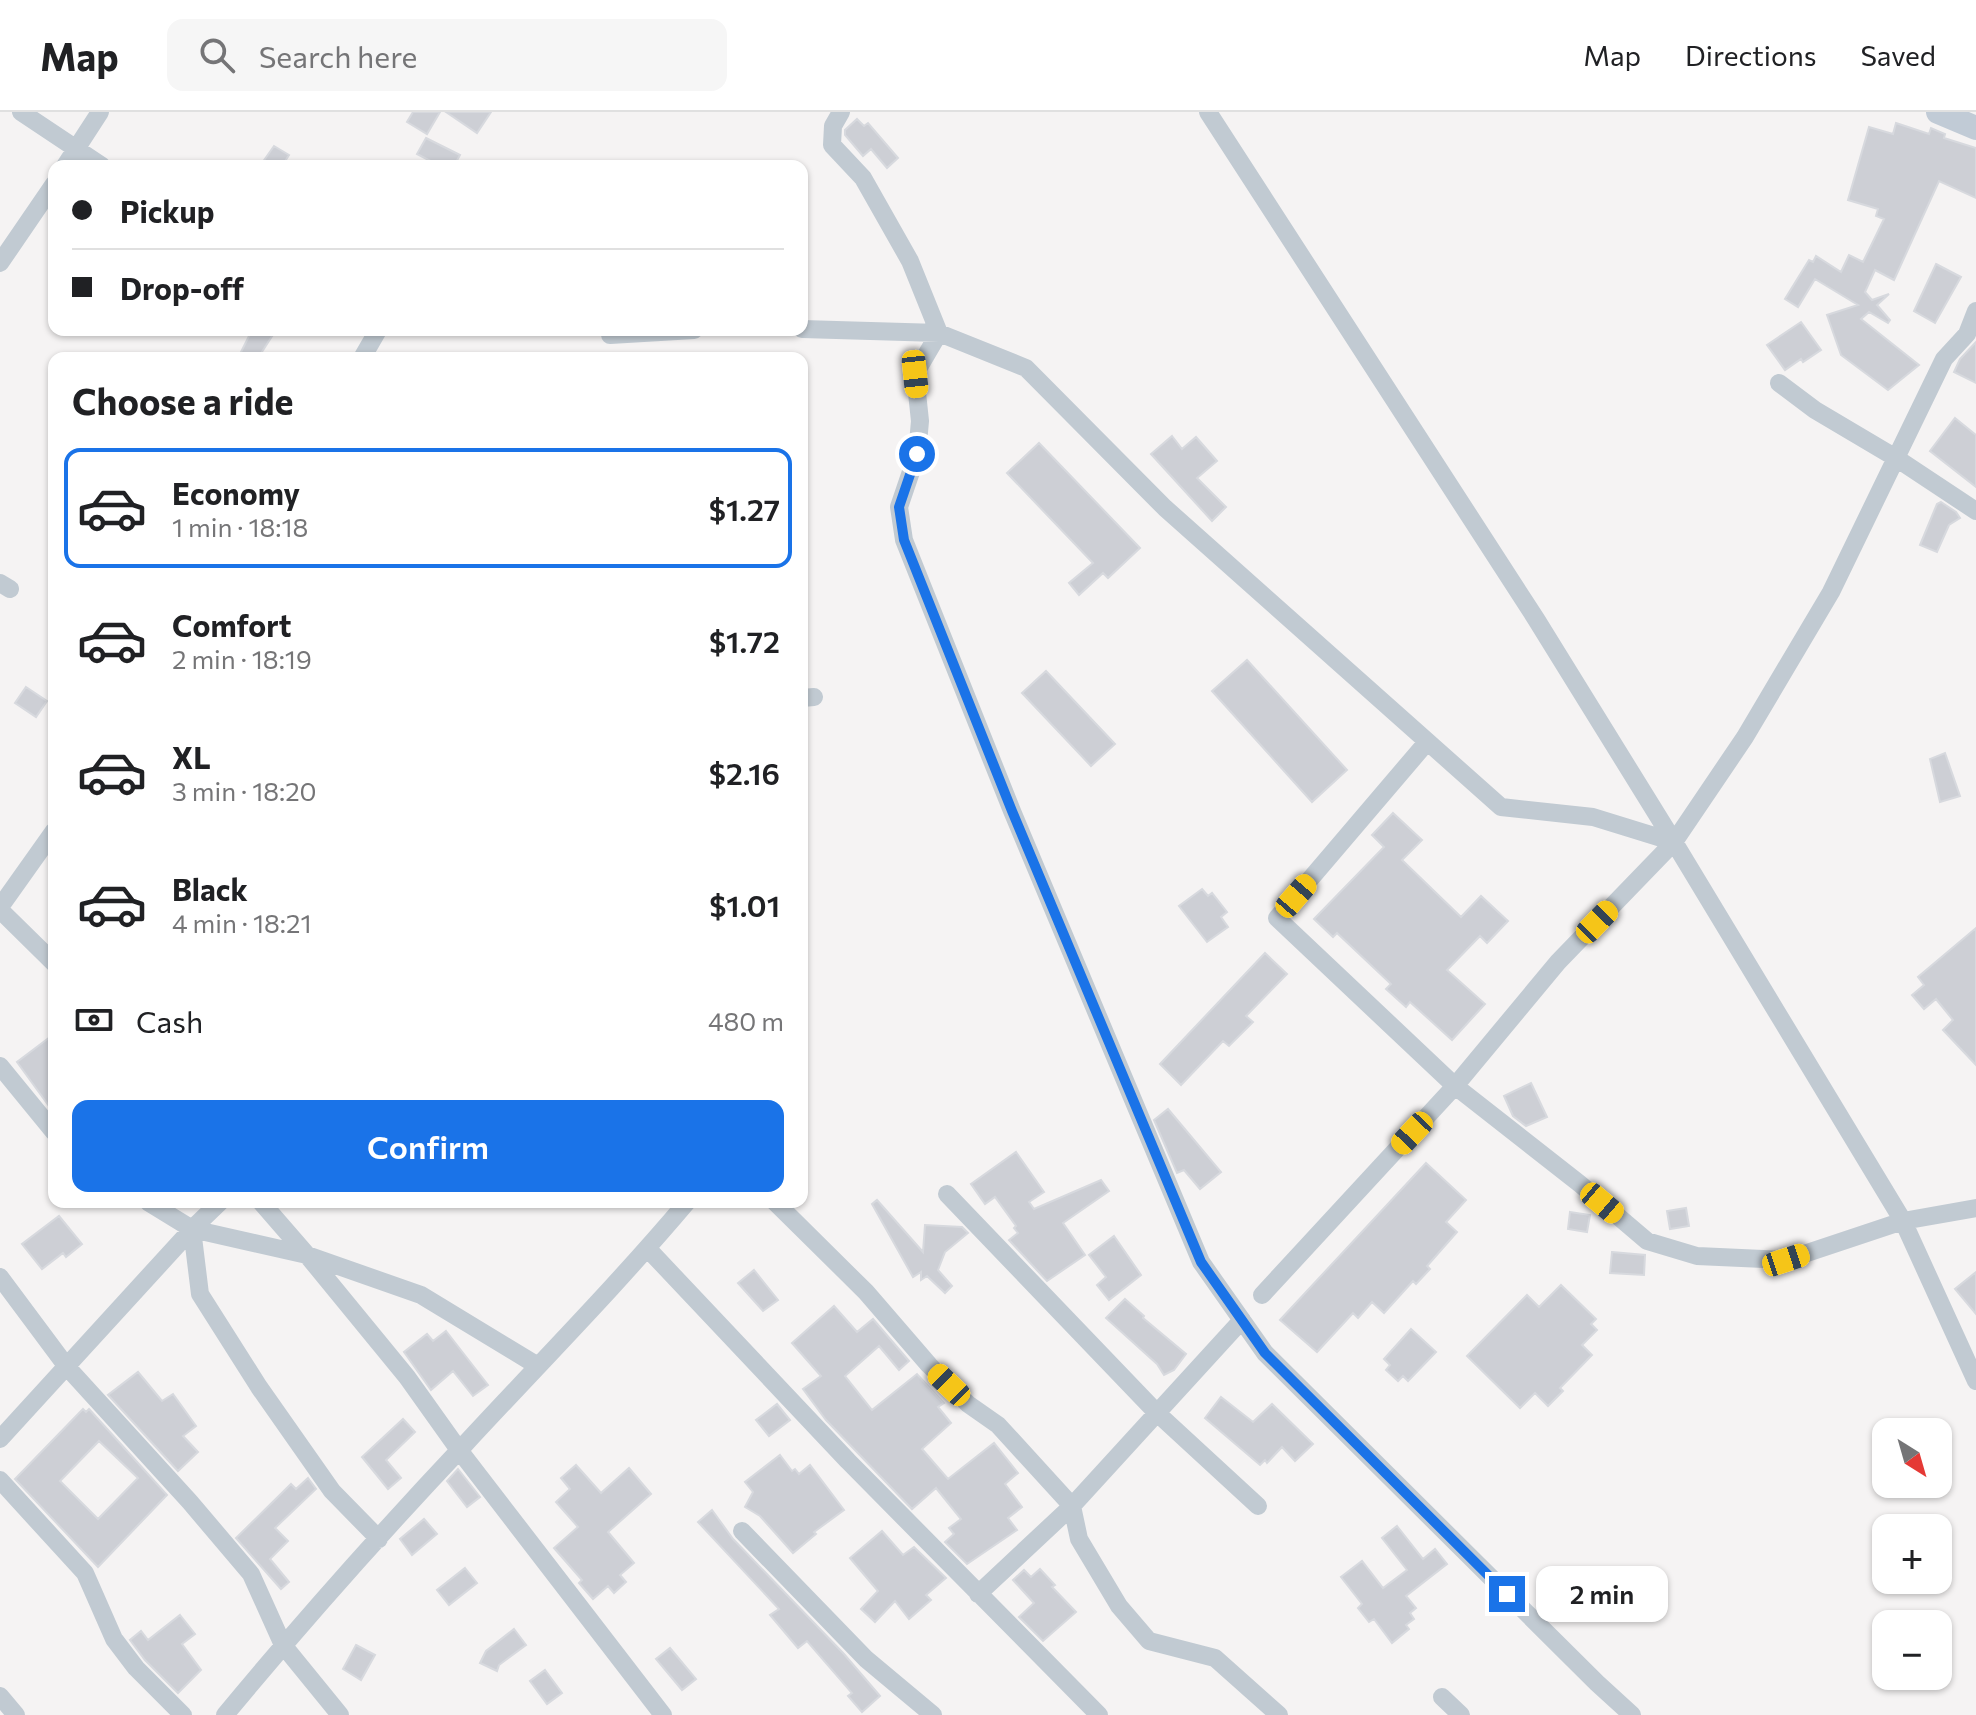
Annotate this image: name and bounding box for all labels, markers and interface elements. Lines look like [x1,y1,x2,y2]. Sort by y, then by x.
search box [167,19,727,91]
text: Map [40,32,119,79]
icon: search [195,33,239,77]
text: Search here [259,37,417,74]
text: Map [1583,38,1641,72]
text: Directions [1685,38,1816,72]
text: Saved [1860,38,1936,72]
text: Pickup [120,192,214,229]
text: Drop-off [120,269,244,306]
car [901,349,929,399]
text: Choose a ride [72,378,293,422]
route start [899,436,935,472]
icon: car [76,472,148,544]
text: Economy [172,474,300,511]
text: $1.27 [709,490,780,527]
text: 1 min · 18:18 [172,511,308,542]
icon: car [76,604,148,676]
text: Comfort [172,606,291,643]
text: $1.72 [709,622,780,659]
text: 2 min · 18:19 [172,643,312,674]
icon: car [76,736,148,808]
text: XL [172,738,211,775]
text: $2.16 [709,754,780,791]
text: 3 min · 18:20 [172,775,317,806]
icon: car [76,868,148,940]
text: Black [172,870,248,907]
car [1271,870,1321,922]
text: $1.01 [709,886,780,923]
car [1572,896,1622,948]
text: 4 min · 18:21 [172,907,312,938]
icon: cash [72,998,116,1042]
text: Cash [136,1002,203,1039]
text: 480 m [708,1005,784,1036]
button: Confirm [72,1100,784,1192]
car [1387,1107,1437,1159]
car [1576,1178,1628,1228]
car [1759,1241,1813,1279]
car [923,1360,975,1410]
north arrow [1872,1418,1952,1498]
map controls [1872,1418,1952,1690]
button: + [1872,1514,1952,1594]
callout: 2 min [1535,1566,1667,1622]
route end [1489,1576,1525,1612]
text: 2 min [1570,1578,1634,1609]
button: − [1872,1610,1952,1690]

